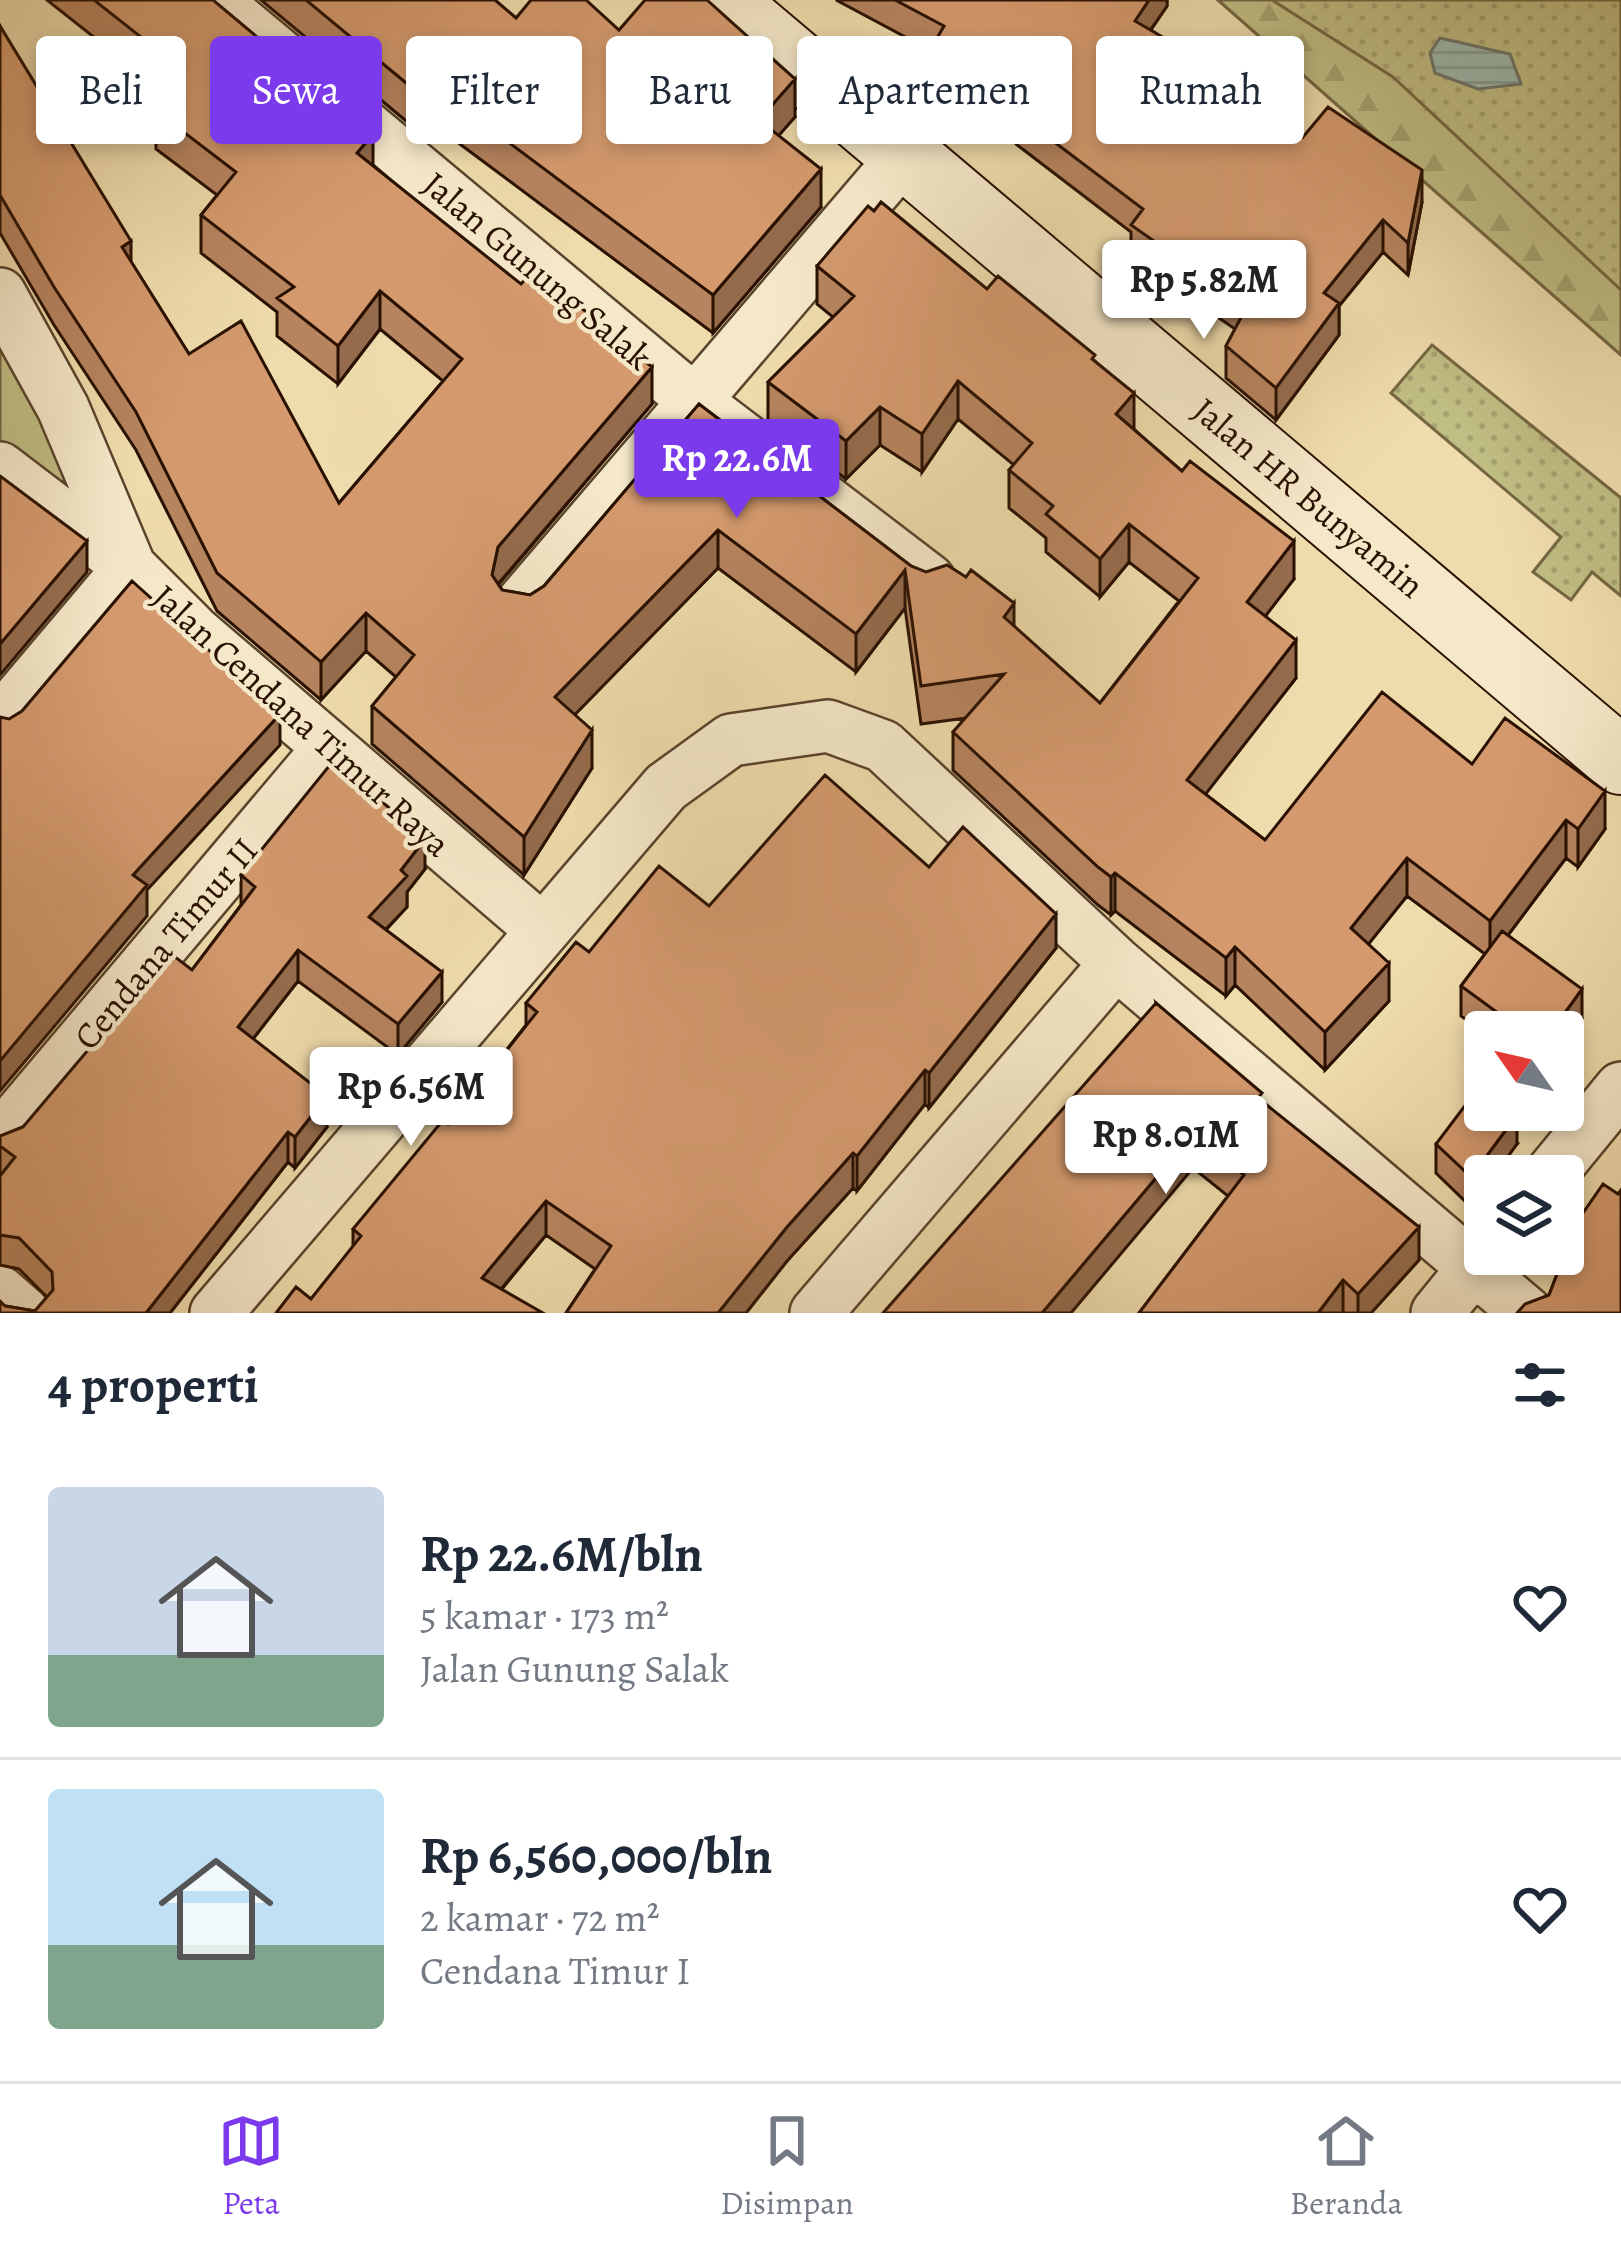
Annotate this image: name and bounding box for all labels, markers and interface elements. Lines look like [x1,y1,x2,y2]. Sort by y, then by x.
chip: Beli [36,36,186,144]
chip: Sewa [210,36,382,144]
chip: Filter [406,36,582,144]
chip: Baru [606,36,773,144]
chip: Apartemen [797,36,1072,144]
chip: Rumah [1096,36,1304,144]
street label: Jalan Gunung Salak [413,160,663,381]
pin: Rp 5.82M [1080,240,1328,342]
text: Rp 5.82M [1129,252,1279,305]
street label: Jalan HR Bunyamin [1183,386,1435,609]
pin: Rp 22.6M [613,419,861,521]
text: Rp 22.6M [661,431,813,484]
street label: Jalan Cendana Timur Raya [142,573,462,868]
street label: Cendana Timur II [62,827,269,1060]
north arrow [1464,1011,1584,1131]
map controls [1464,1011,1584,1275]
pin: Rp 6.56M [287,1047,535,1149]
text: Rp 6.56M [337,1059,485,1112]
pin: Rp 8.01M [1042,1095,1290,1197]
text: Rp 8.01M [1092,1107,1240,1160]
button: layers [1464,1155,1584,1275]
text: 4 properti [48,1350,259,1420]
icon: filters [1507,1352,1573,1418]
text: Rp 22.6M/bln [420,1519,703,1589]
icon: home [144,1535,288,1679]
icon: heart [1507,1574,1573,1640]
text: 5 kamar · 173 m² [420,1589,669,1642]
text: Jalan Gunung Salak [420,1642,729,1695]
text: Rp 6,560,000/bln [420,1821,772,1891]
icon: home [144,1837,288,1981]
icon: heart [1507,1876,1573,1942]
text: 2 kamar · 72 m² [420,1891,660,1944]
text: Cendana Timur I [420,1944,690,1997]
tab: Peta [218,2108,284,2225]
tab: Disimpan [720,2108,854,2225]
tab: Beranda [1290,2108,1403,2225]

